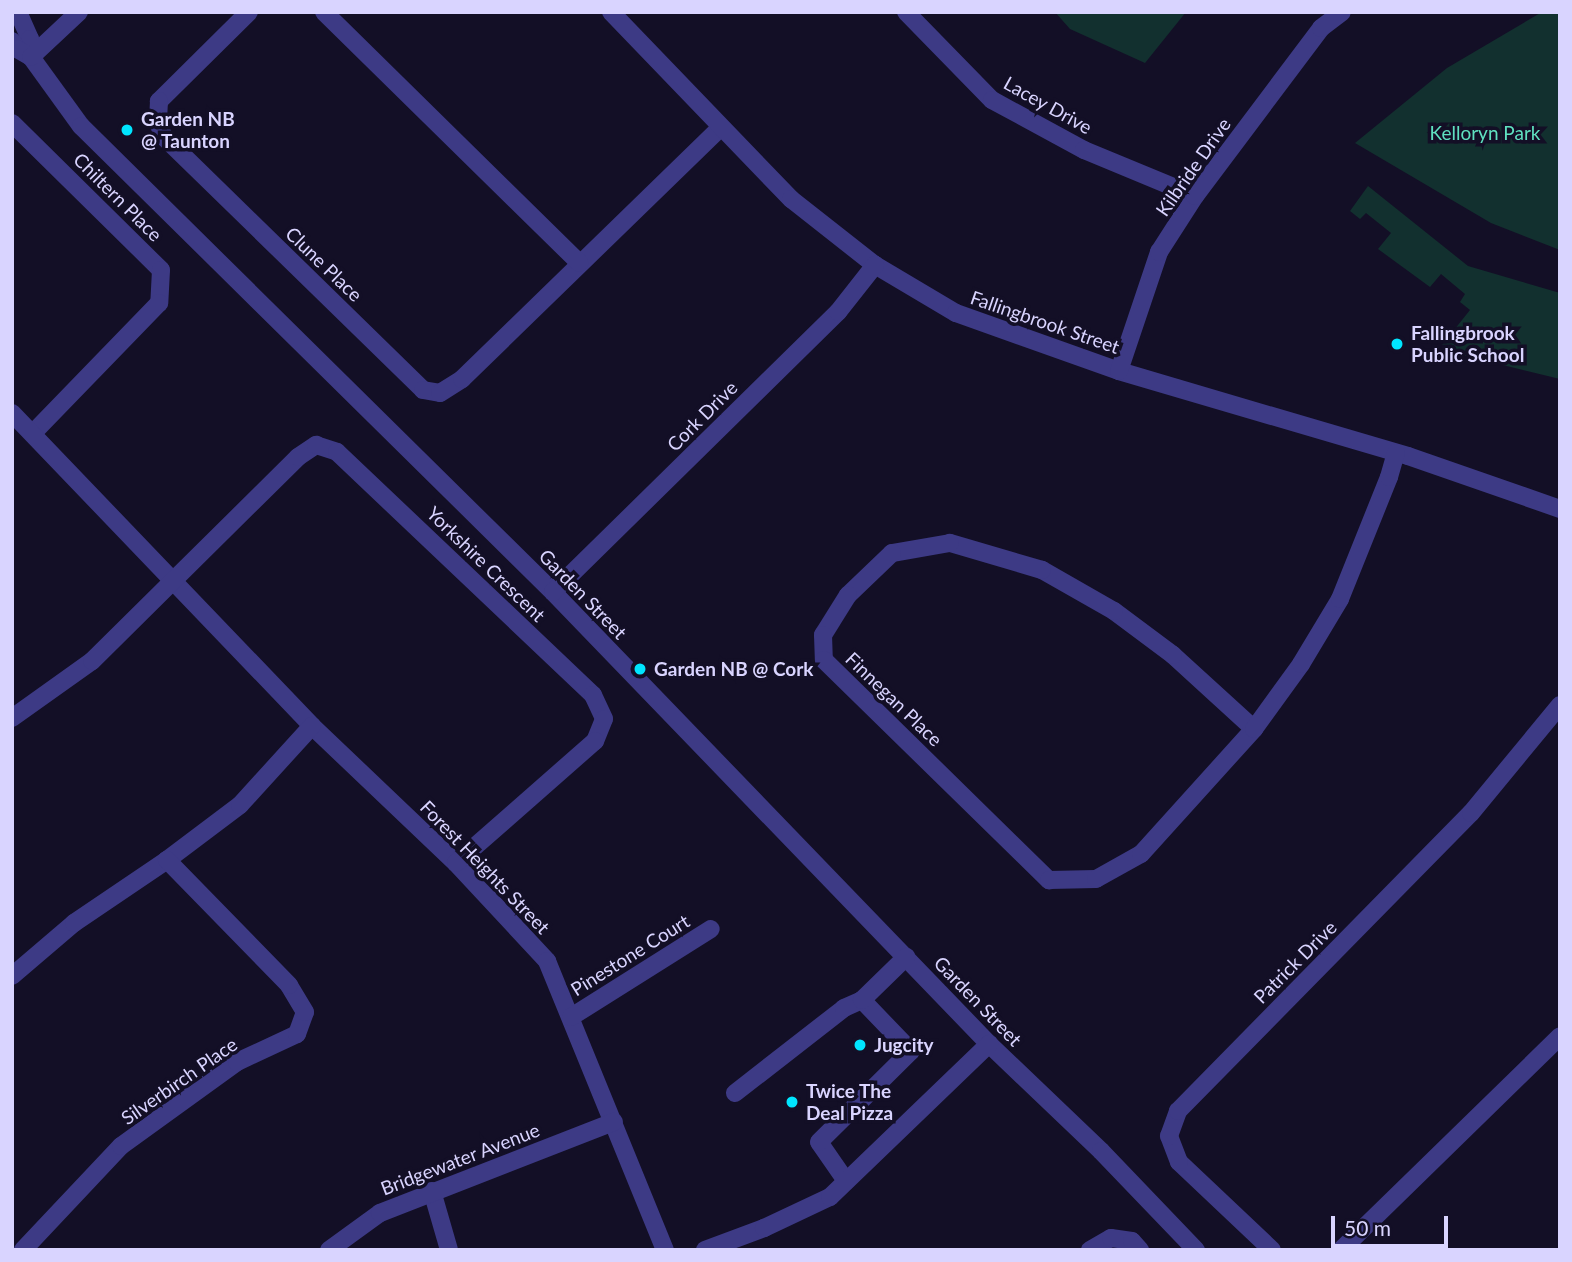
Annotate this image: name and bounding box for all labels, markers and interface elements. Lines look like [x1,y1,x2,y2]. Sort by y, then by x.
street label: Lacey Drive [1000,71,1096,139]
place label: Garden NB @ Taunton [141,108,235,152]
street label: Kilbride Drive [1151,114,1235,220]
marker: Garden NB @ Taunton [119,122,135,138]
park label: Kelloryn Park [1430,122,1540,144]
street label: Chiltern Place [69,148,167,246]
street label: Clune Place [281,222,367,306]
street label: Fallingbrook Street [967,286,1123,358]
place label: Fallingbrook Public School [1411,322,1524,366]
marker: Fallingbrook Public School [1389,336,1405,352]
street label: Cork Drive [662,376,742,456]
street label: Yorkshire Crescent [422,502,550,626]
street label: Garden Street [535,544,631,644]
street label: Finnegan Place [841,647,947,751]
place label: Garden NB @ Cork [654,658,813,680]
marker: Garden NB @ Cork [632,661,648,677]
street label: Forest Heights Street [416,796,554,938]
street label: Pinestone Court [567,909,693,1001]
street label: Patrick Drive [1249,916,1341,1008]
street label: Garden Street [930,951,1026,1051]
street label: Silverbirch Place [117,1033,241,1129]
place label: Jugcity [874,1034,934,1056]
marker: Jugcity [852,1037,868,1053]
place label: Twice The Deal Pizza [806,1080,893,1124]
marker: Twice The Deal Pizza [784,1094,800,1110]
street label: Bridgewater Avenue [377,1118,543,1200]
scale bar [1334,1202,1451,1246]
text: 50 m [1344,1215,1391,1240]

